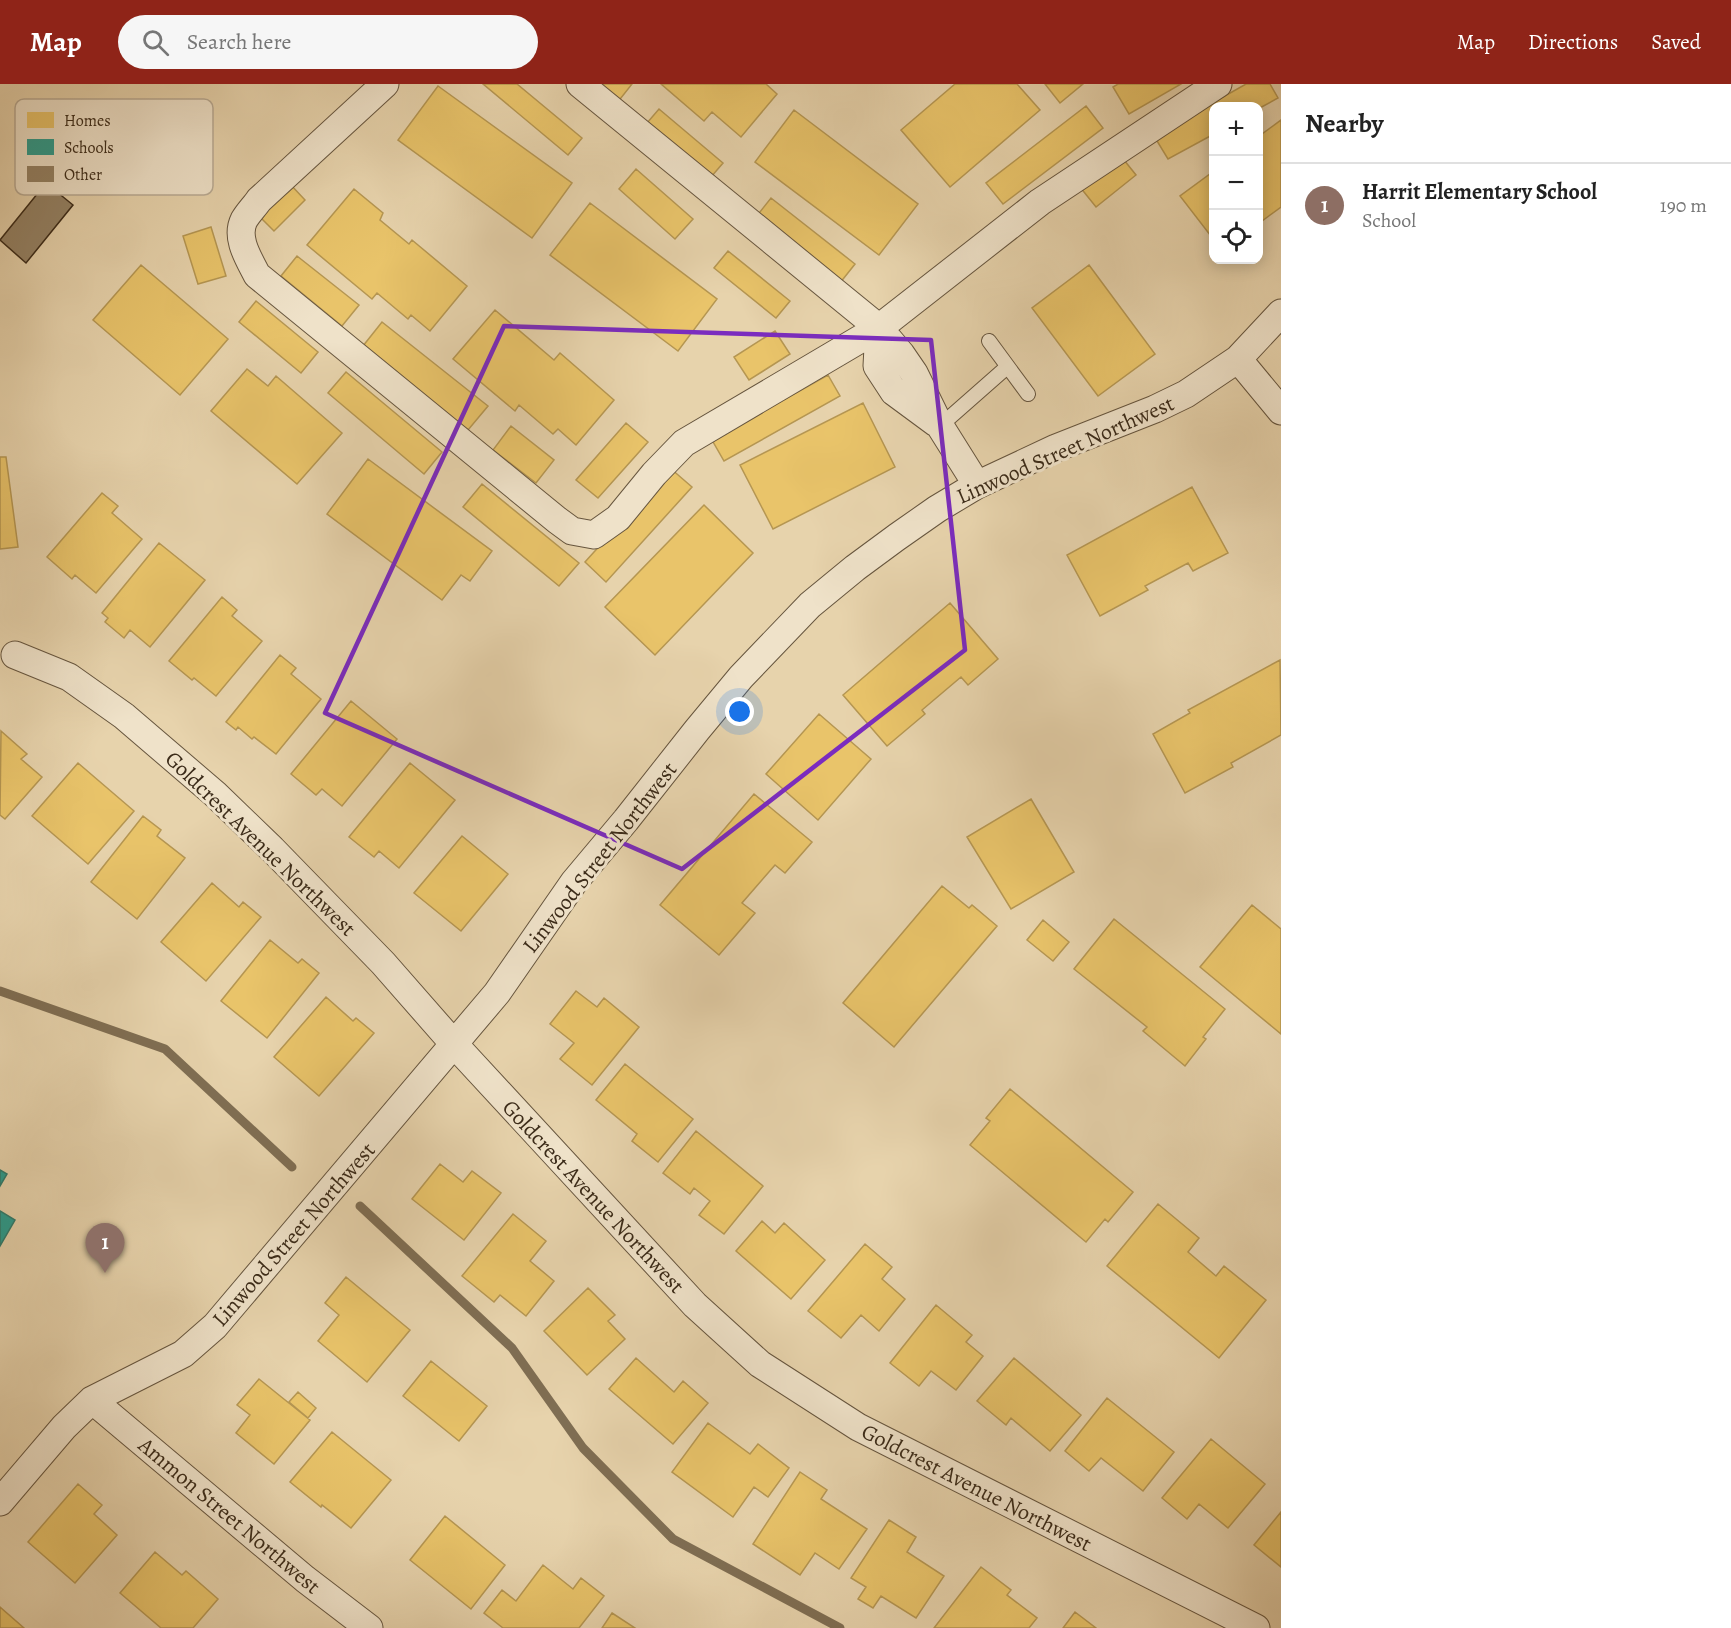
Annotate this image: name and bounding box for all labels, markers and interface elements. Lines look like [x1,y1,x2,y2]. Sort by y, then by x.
search box [118,15,538,69]
text: Map [30,23,82,61]
icon: search [139,26,172,59]
text: Search here [187,27,291,57]
text: Map [1457,28,1495,56]
text: Directions [1528,28,1618,56]
text: Saved [1651,28,1701,56]
legend [15,99,213,195]
map controls [1209,102,1263,264]
button: + [1209,102,1263,156]
text: Nearby [1305,106,1384,141]
text: Homes [64,110,111,132]
text: Schools [64,137,114,159]
button: − [1209,156,1263,210]
text: Other [64,164,102,186]
text: Harrit Elementary School [1362,177,1597,207]
text: 1 [1321,192,1328,219]
text: 190 m [1660,192,1707,219]
text: School [1362,207,1416,234]
button: locate [1209,210,1263,264]
street label: Linwood Street Northwest [952,388,1179,511]
your location [725,697,754,726]
street label: Goldcrest Avenue Northwest [158,745,362,943]
street label: Linwood Street Northwest [516,756,684,960]
street label: Goldcrest Avenue Northwest [495,1093,691,1300]
street label: Linwood Street Northwest [205,1136,382,1333]
pin: 1 [86,1224,124,1273]
street label: Goldcrest Avenue Northwest [856,1417,1097,1559]
street label: Ammon Street Northwest [131,1430,327,1601]

